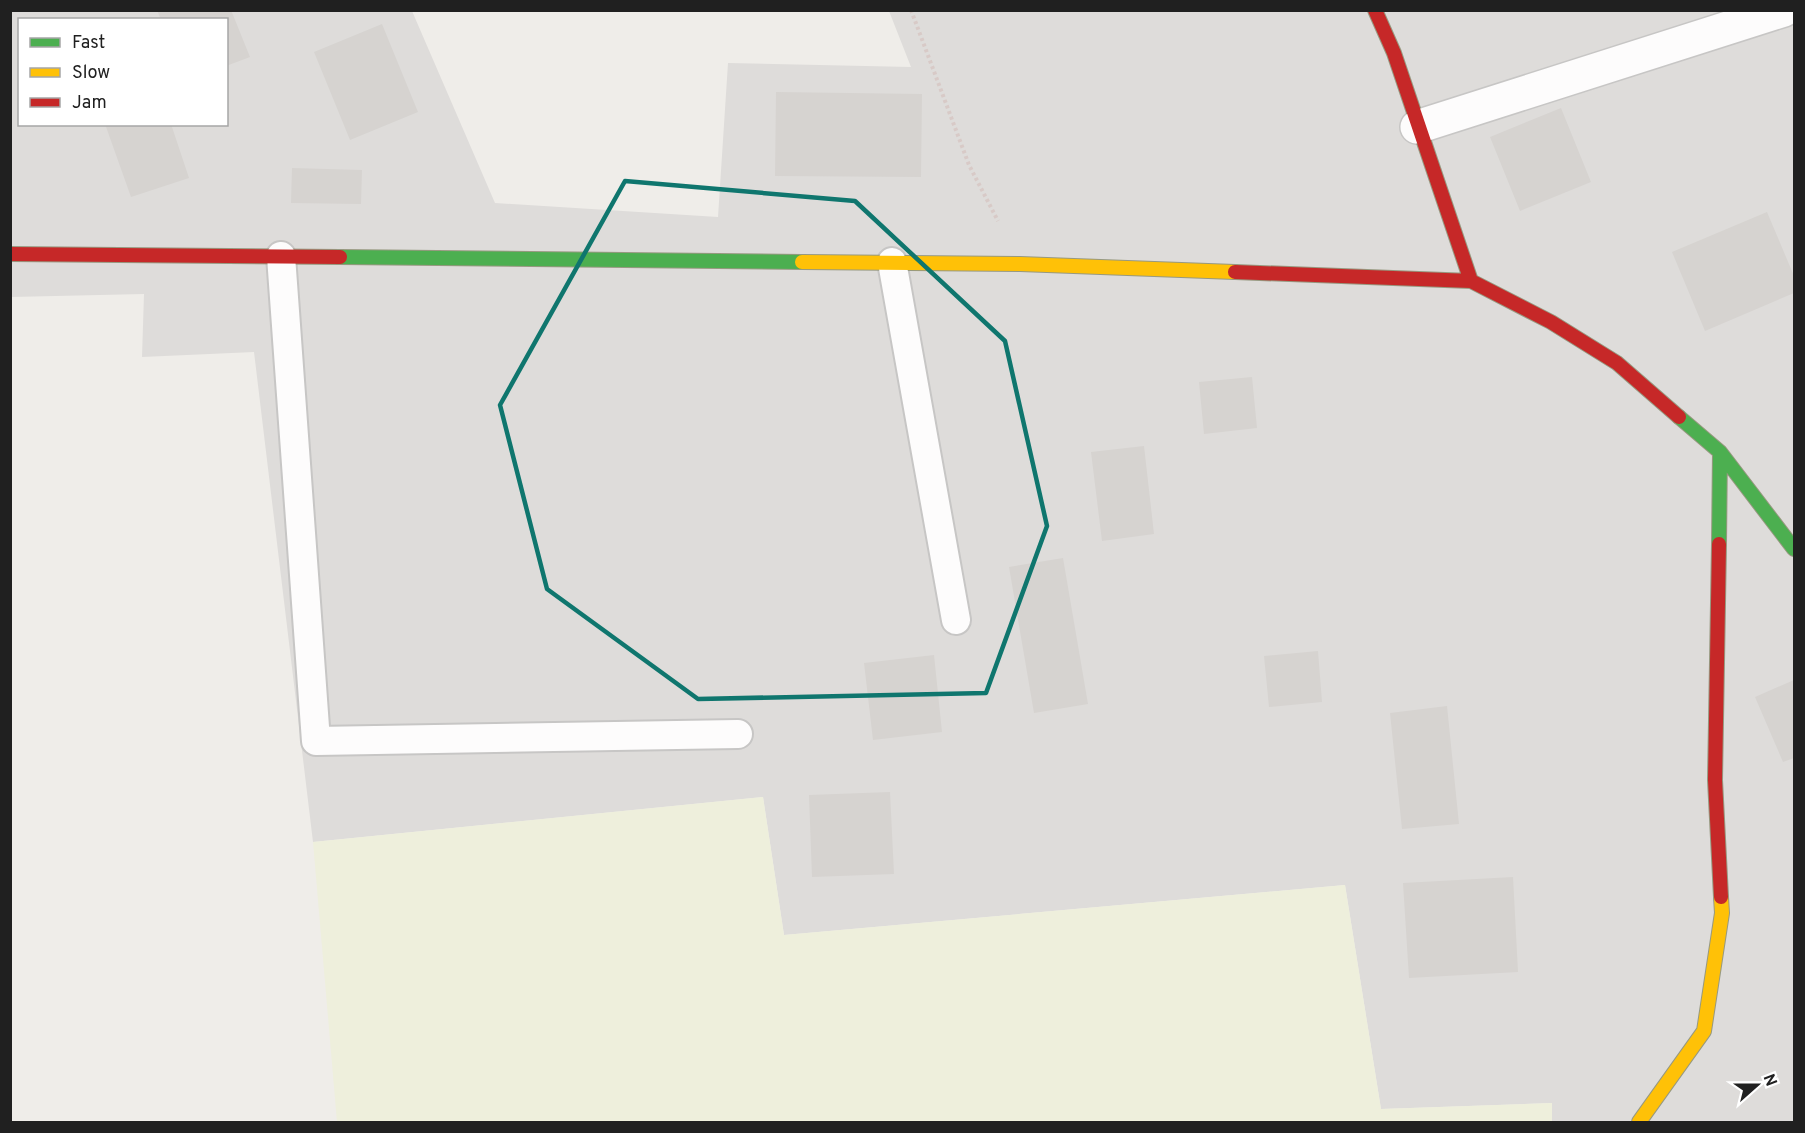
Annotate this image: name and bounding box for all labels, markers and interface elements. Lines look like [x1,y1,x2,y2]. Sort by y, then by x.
legend [18,18,228,126]
text: Fast [72,32,105,55]
text: Slow [72,62,110,85]
text: Jam [72,92,107,115]
north arrow [1727,1055,1787,1115]
text: N [1758,1071,1781,1089]

